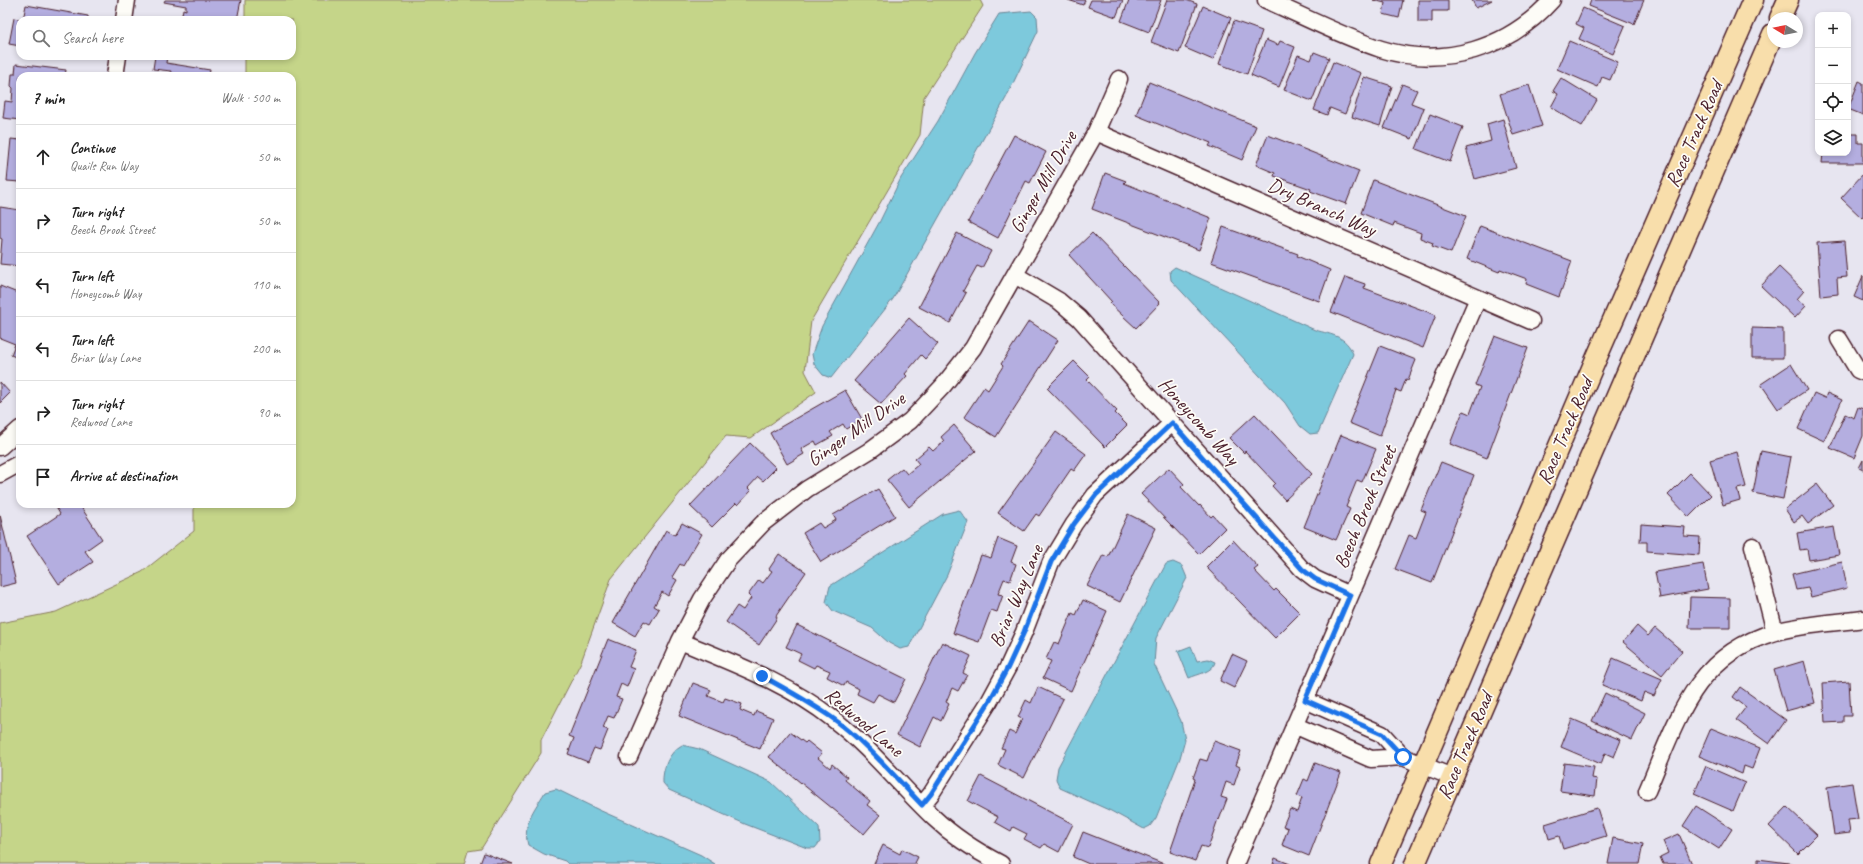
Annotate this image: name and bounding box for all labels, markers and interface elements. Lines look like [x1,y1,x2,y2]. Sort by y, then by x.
north arrow [1767,12,1803,48]
map controls [1815,12,1851,156]
button: + [1815,12,1851,48]
search box [16,16,296,60]
icon: search [30,27,52,49]
text: Search here [62,29,123,48]
button: − [1815,48,1851,84]
street label: Race Track Road [1659,74,1730,191]
button: locate [1815,84,1851,120]
text: 7 min [32,88,65,109]
text: Walk · 500 m [221,90,280,106]
button: layers [1815,120,1851,156]
street label: Ginger Mill Drive [1004,125,1083,238]
text: Continue [70,139,115,158]
icon: ahead [32,146,54,168]
text: 50 m [258,149,280,165]
text: Quails Run Way [70,158,138,174]
street label: Dry Branch Way [1264,172,1382,243]
text: Turn right [70,203,123,222]
icon: right [32,210,54,232]
text: 50 m [258,213,280,229]
text: Beech Brook Street [70,222,155,238]
text: Turn left [70,267,113,286]
icon: left [32,274,54,296]
text: 110 m [252,277,280,293]
text: Honeycomb Way [70,286,141,302]
text: Turn left [70,331,113,350]
icon: left [32,338,54,360]
text: 200 m [252,341,280,357]
text: Briar Way Lane [70,350,141,366]
street label: Race Track Road [1531,371,1600,488]
street label: Honeycomb Way [1153,372,1246,472]
street label: Ginger Mill Drive [802,385,911,472]
text: Turn right [70,395,123,414]
icon: right [32,402,54,424]
text: 90 m [258,405,280,421]
text: Redwood Lane [70,414,132,430]
street label: Beech Brook Street [1328,440,1403,572]
icon: arrive [32,466,54,488]
text: Arrive at destination [70,467,177,486]
street label: Briar Way Lane [983,540,1049,651]
route end [753,667,771,685]
street label: Redwood Lane [820,682,909,763]
street label: Race Track Road [1431,686,1500,803]
route start [1394,748,1412,766]

